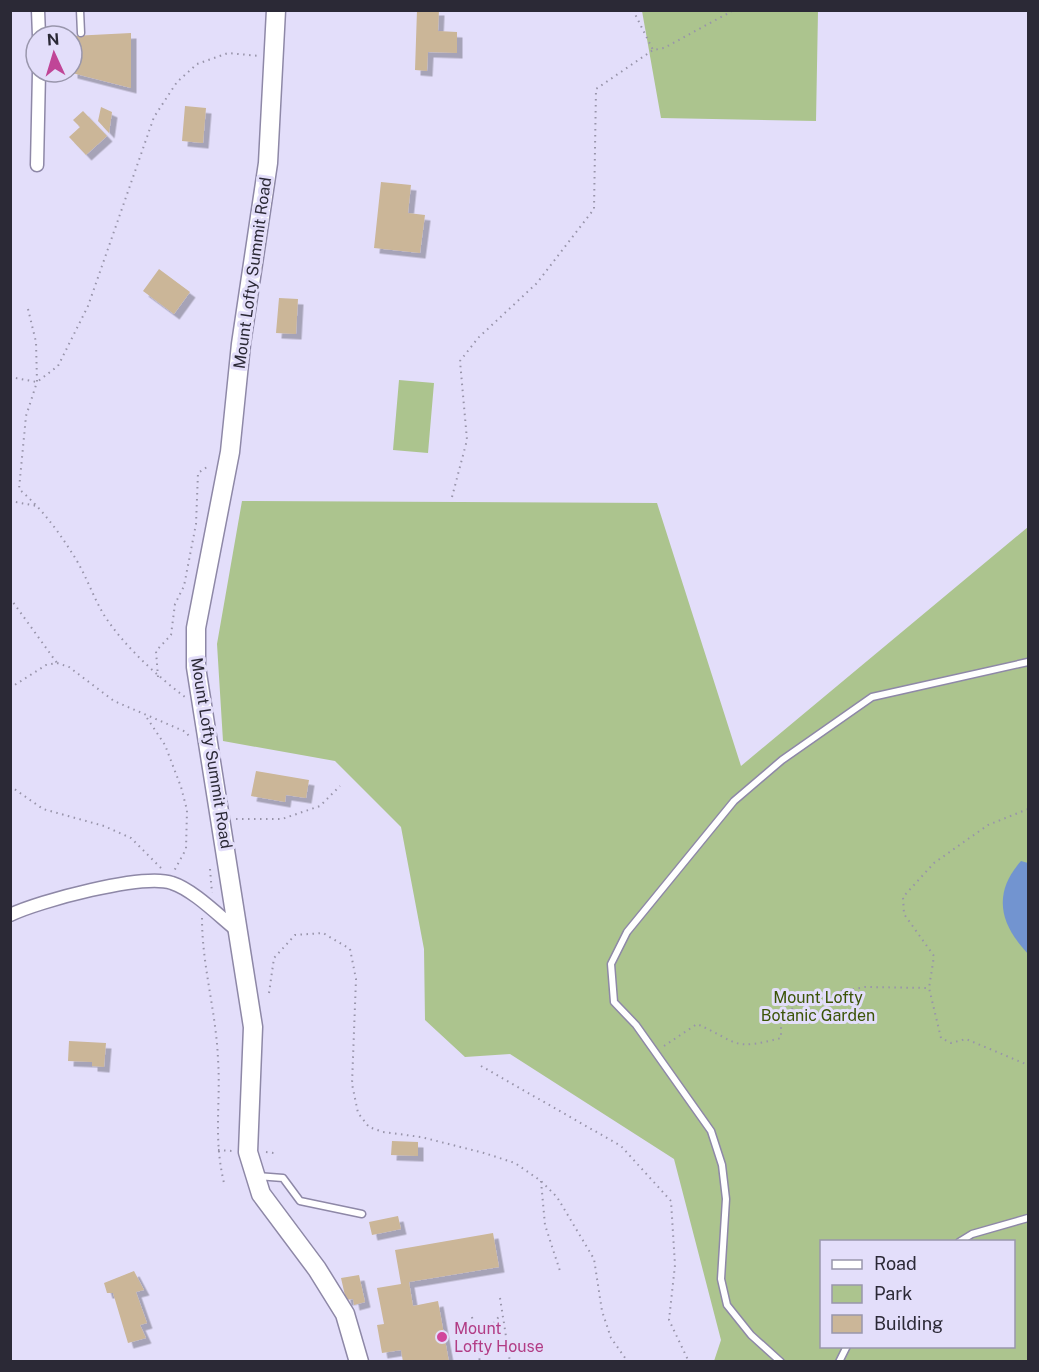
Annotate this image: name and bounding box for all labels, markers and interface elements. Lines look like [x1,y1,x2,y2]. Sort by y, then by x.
north arrow [24,24,84,84]
text: N [46,30,60,49]
street label: Mount Lofty Summit Road [230,176,275,370]
street label: Mount Lofty Summit Road [187,656,236,850]
park label: Mount Lofty Botanic Garden [761,988,875,1025]
legend [820,1240,1015,1348]
text: Road [874,1253,917,1274]
text: Park [874,1283,912,1304]
text: Building [874,1313,943,1334]
place label: Mount Lofty House [454,1319,544,1356]
marker: Mount Lofty House [435,1330,449,1344]

